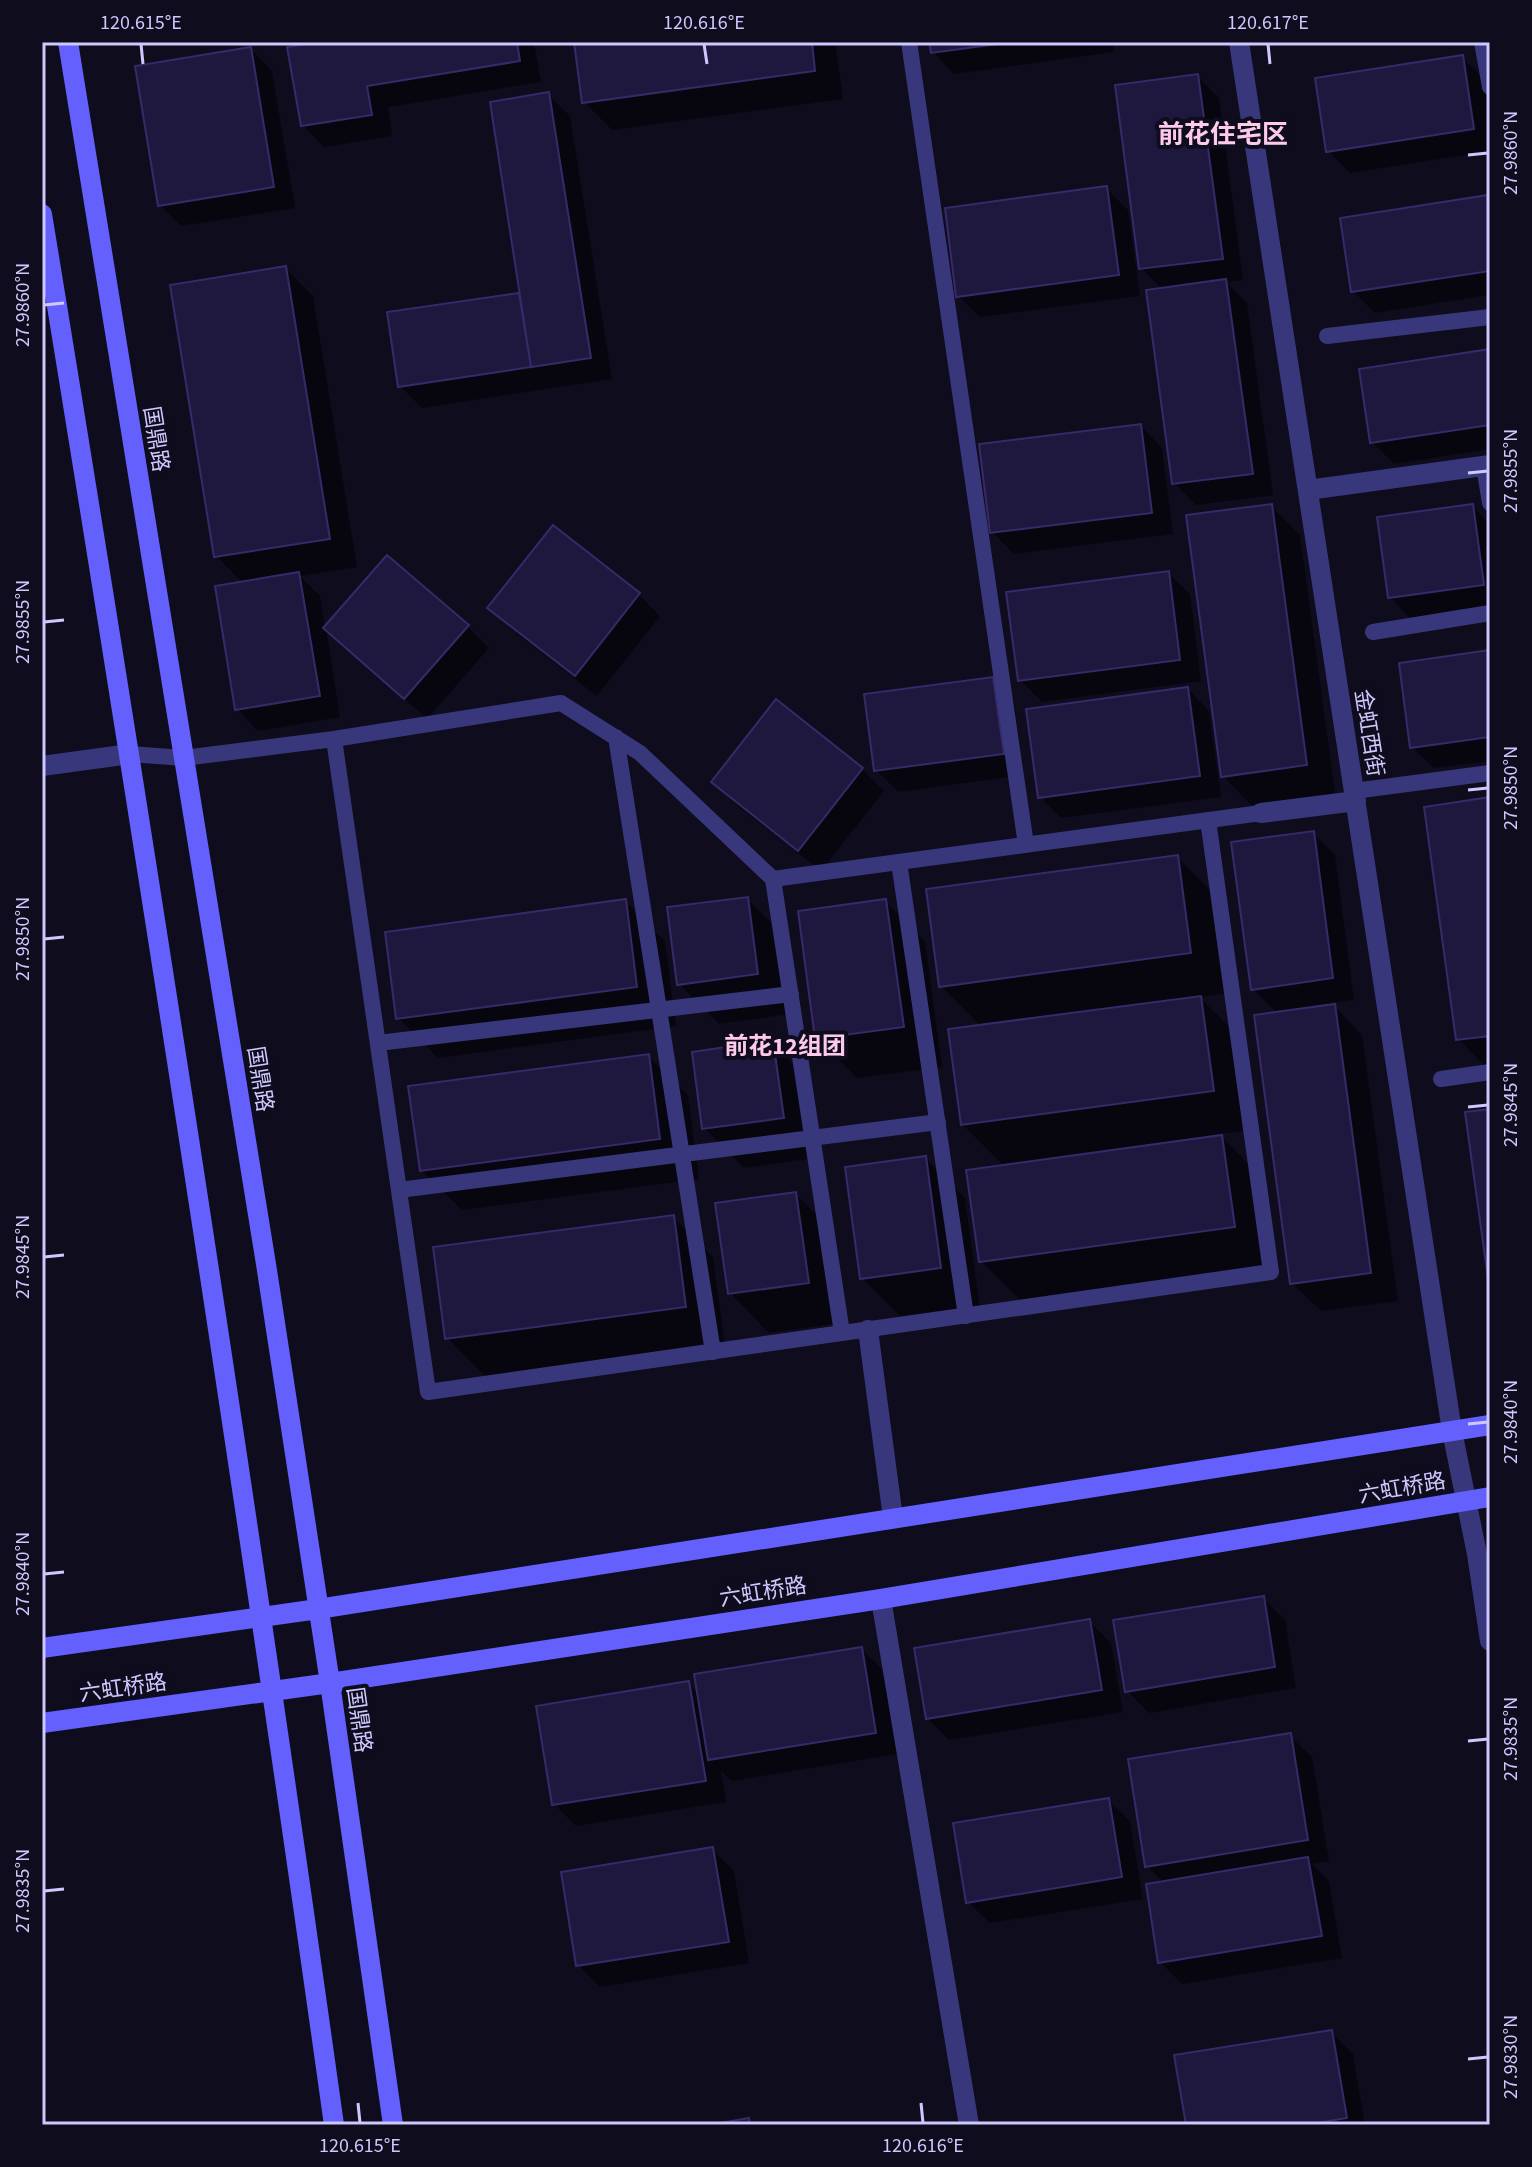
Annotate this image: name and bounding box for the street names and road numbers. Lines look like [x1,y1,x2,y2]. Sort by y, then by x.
street label: 国鼎路 [135,404,177,474]
street label: 金虹西街 [1346,687,1392,779]
street label: 国鼎路 [239,1044,281,1114]
street label: 六虹桥路 [1356,1465,1448,1511]
street label: 六虹桥路 [717,1569,809,1615]
street label: 六虹桥路 [77,1666,169,1710]
street label: 国鼎路 [339,1685,379,1755]

